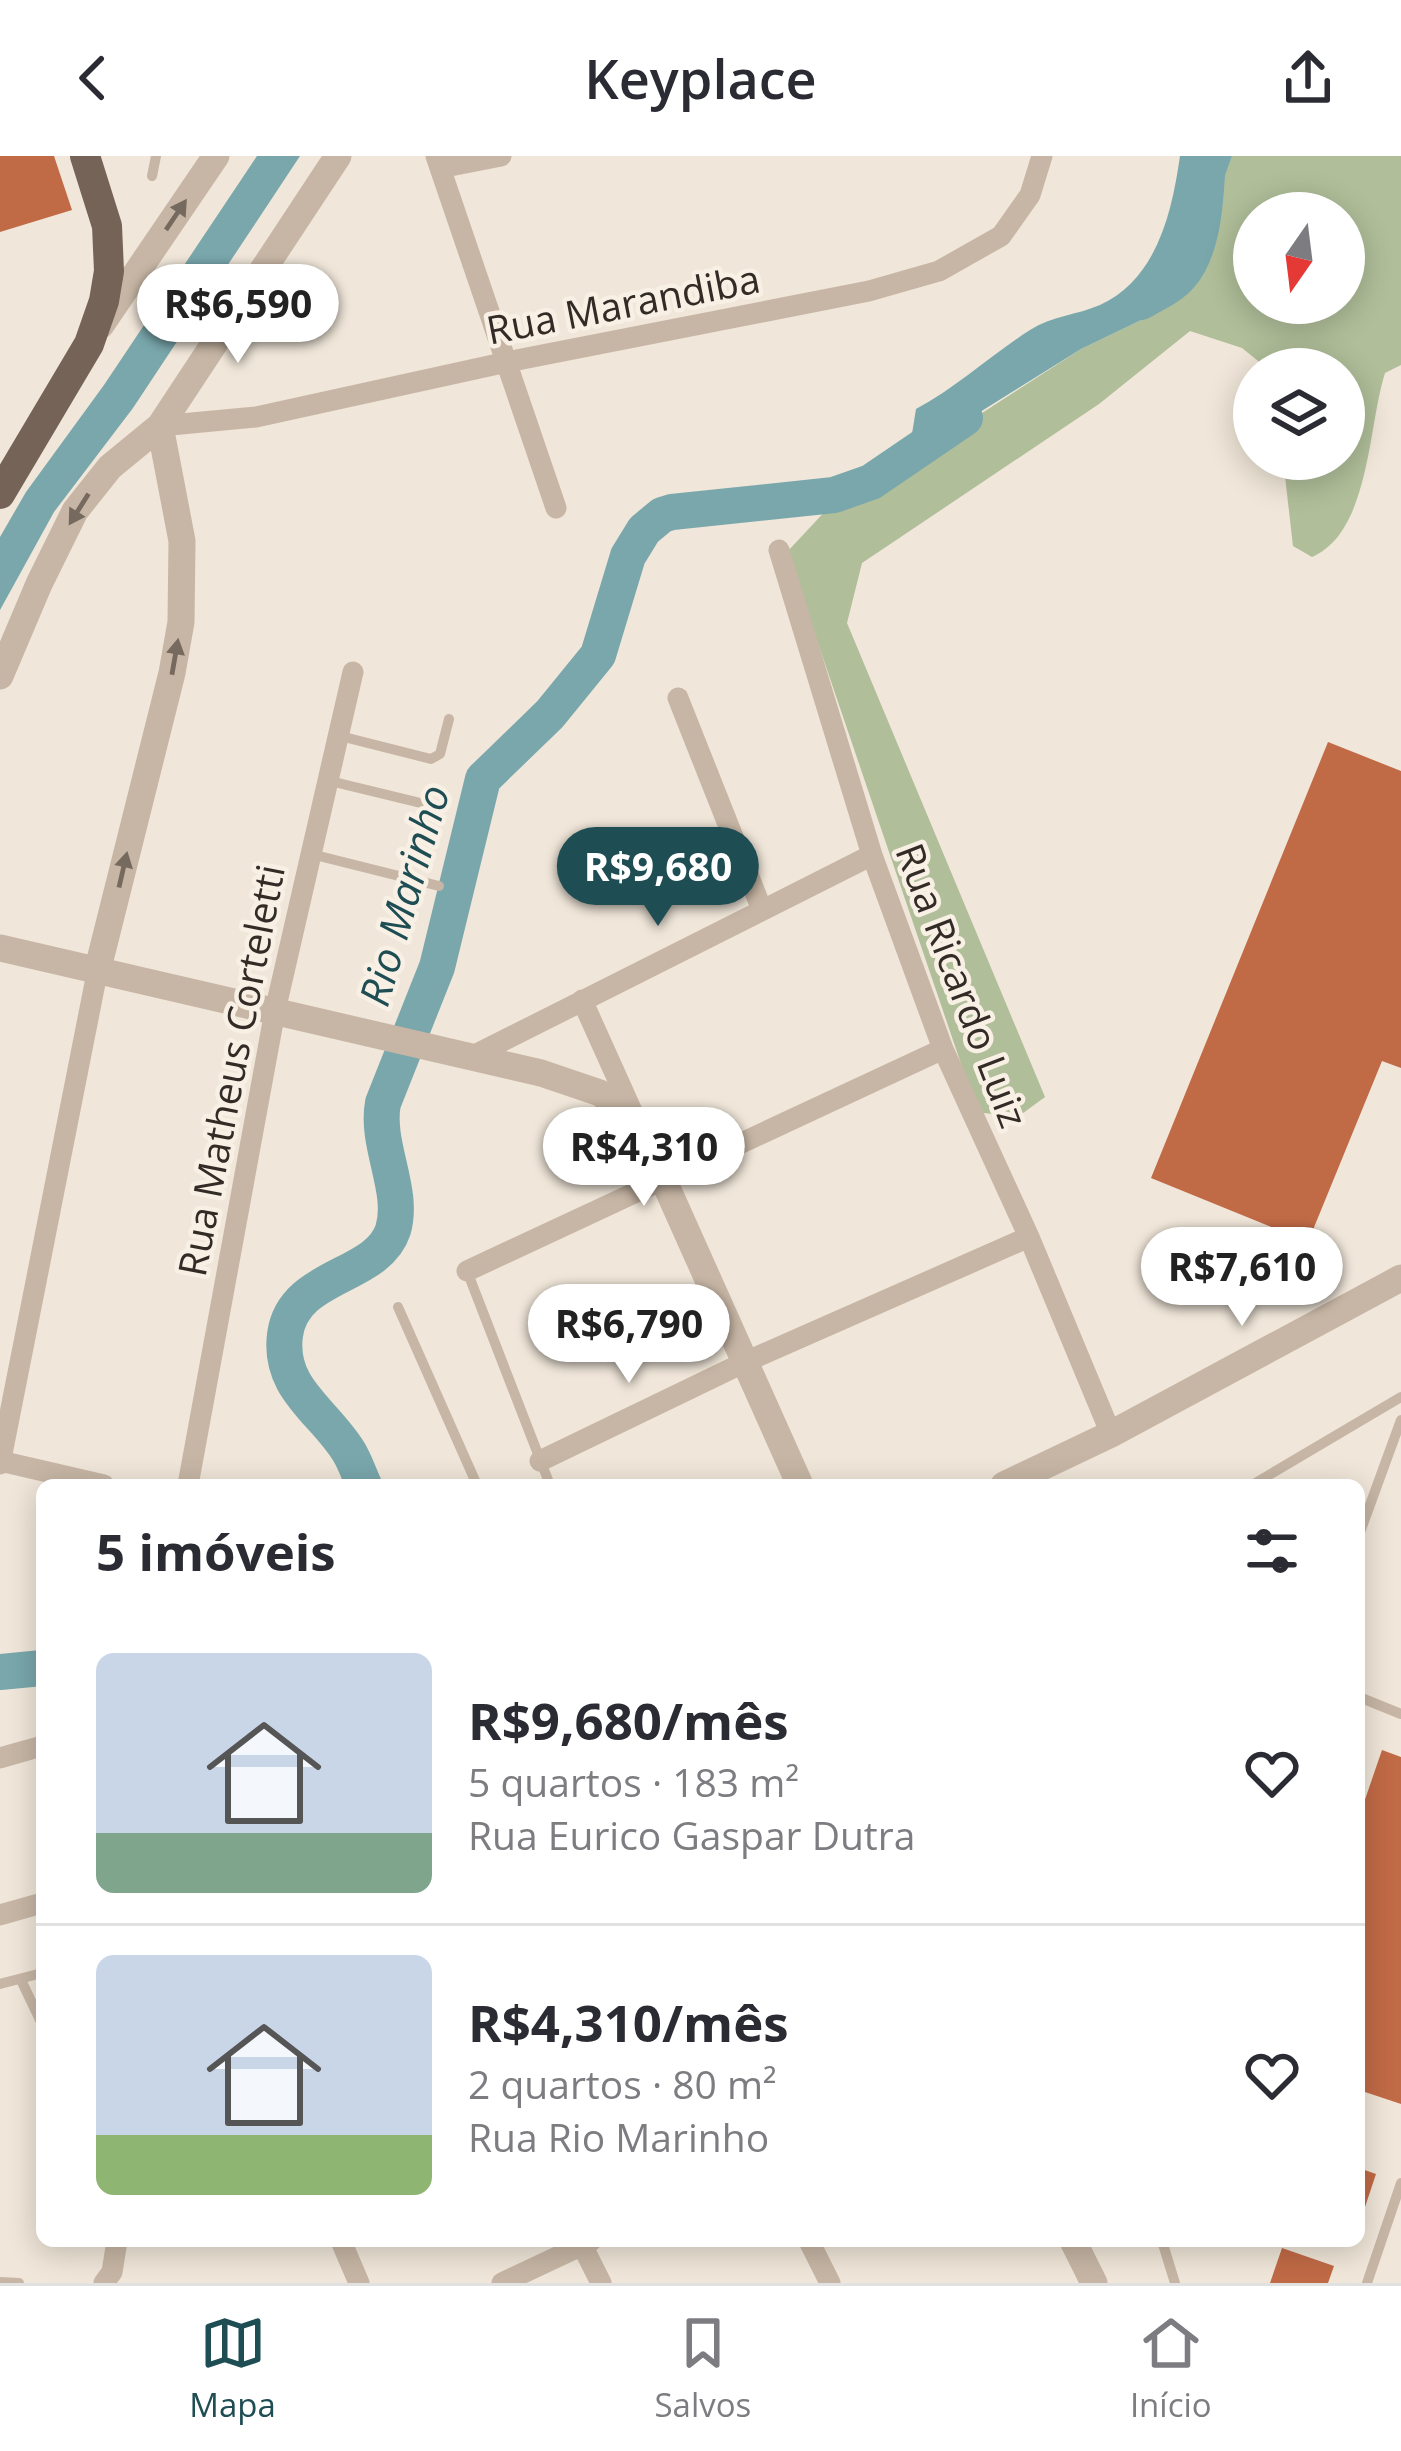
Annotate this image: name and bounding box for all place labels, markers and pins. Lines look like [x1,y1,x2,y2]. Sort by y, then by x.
pin: R$6,590 [127,264,349,366]
pin: R$9,680 [547,827,769,929]
pin: R$4,310 [533,1107,755,1209]
pin: R$7,610 [1131,1227,1353,1329]
pin: R$6,790 [518,1284,740,1386]

